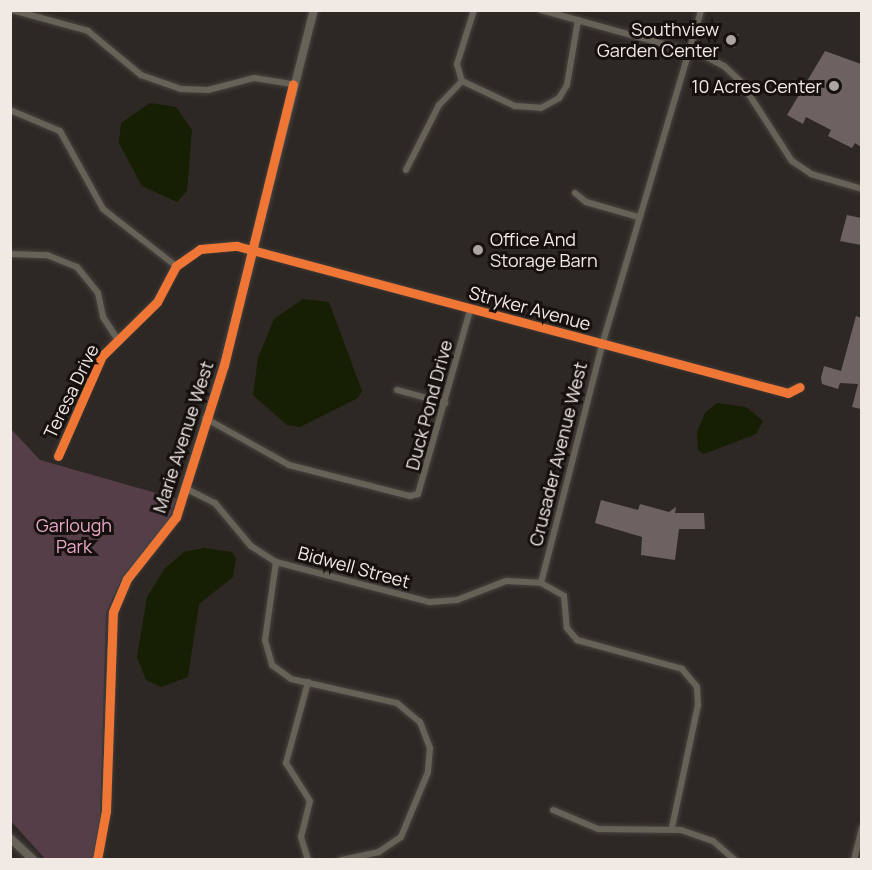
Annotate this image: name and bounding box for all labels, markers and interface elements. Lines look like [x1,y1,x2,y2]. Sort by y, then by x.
place label: Southview Garden Center [597,19,719,62]
marker: Southview Garden Center [724,33,738,47]
place label: 10 Acres Center [691,75,822,97]
marker: 10 Acres Center [827,79,841,93]
place label: Office And Storage Barn [490,229,598,272]
marker: Office And Storage Barn [471,243,485,257]
street label: Stryker Avenue [467,281,593,335]
street label: Duck Pond Drive [401,338,457,472]
street label: Teresa Drive [39,341,103,441]
street label: Marie Avenue West [148,358,218,516]
street label: Crusader Avenue West [525,360,591,548]
park label: Garlough Park [36,515,112,558]
street label: Bidwell Street [296,542,412,592]

